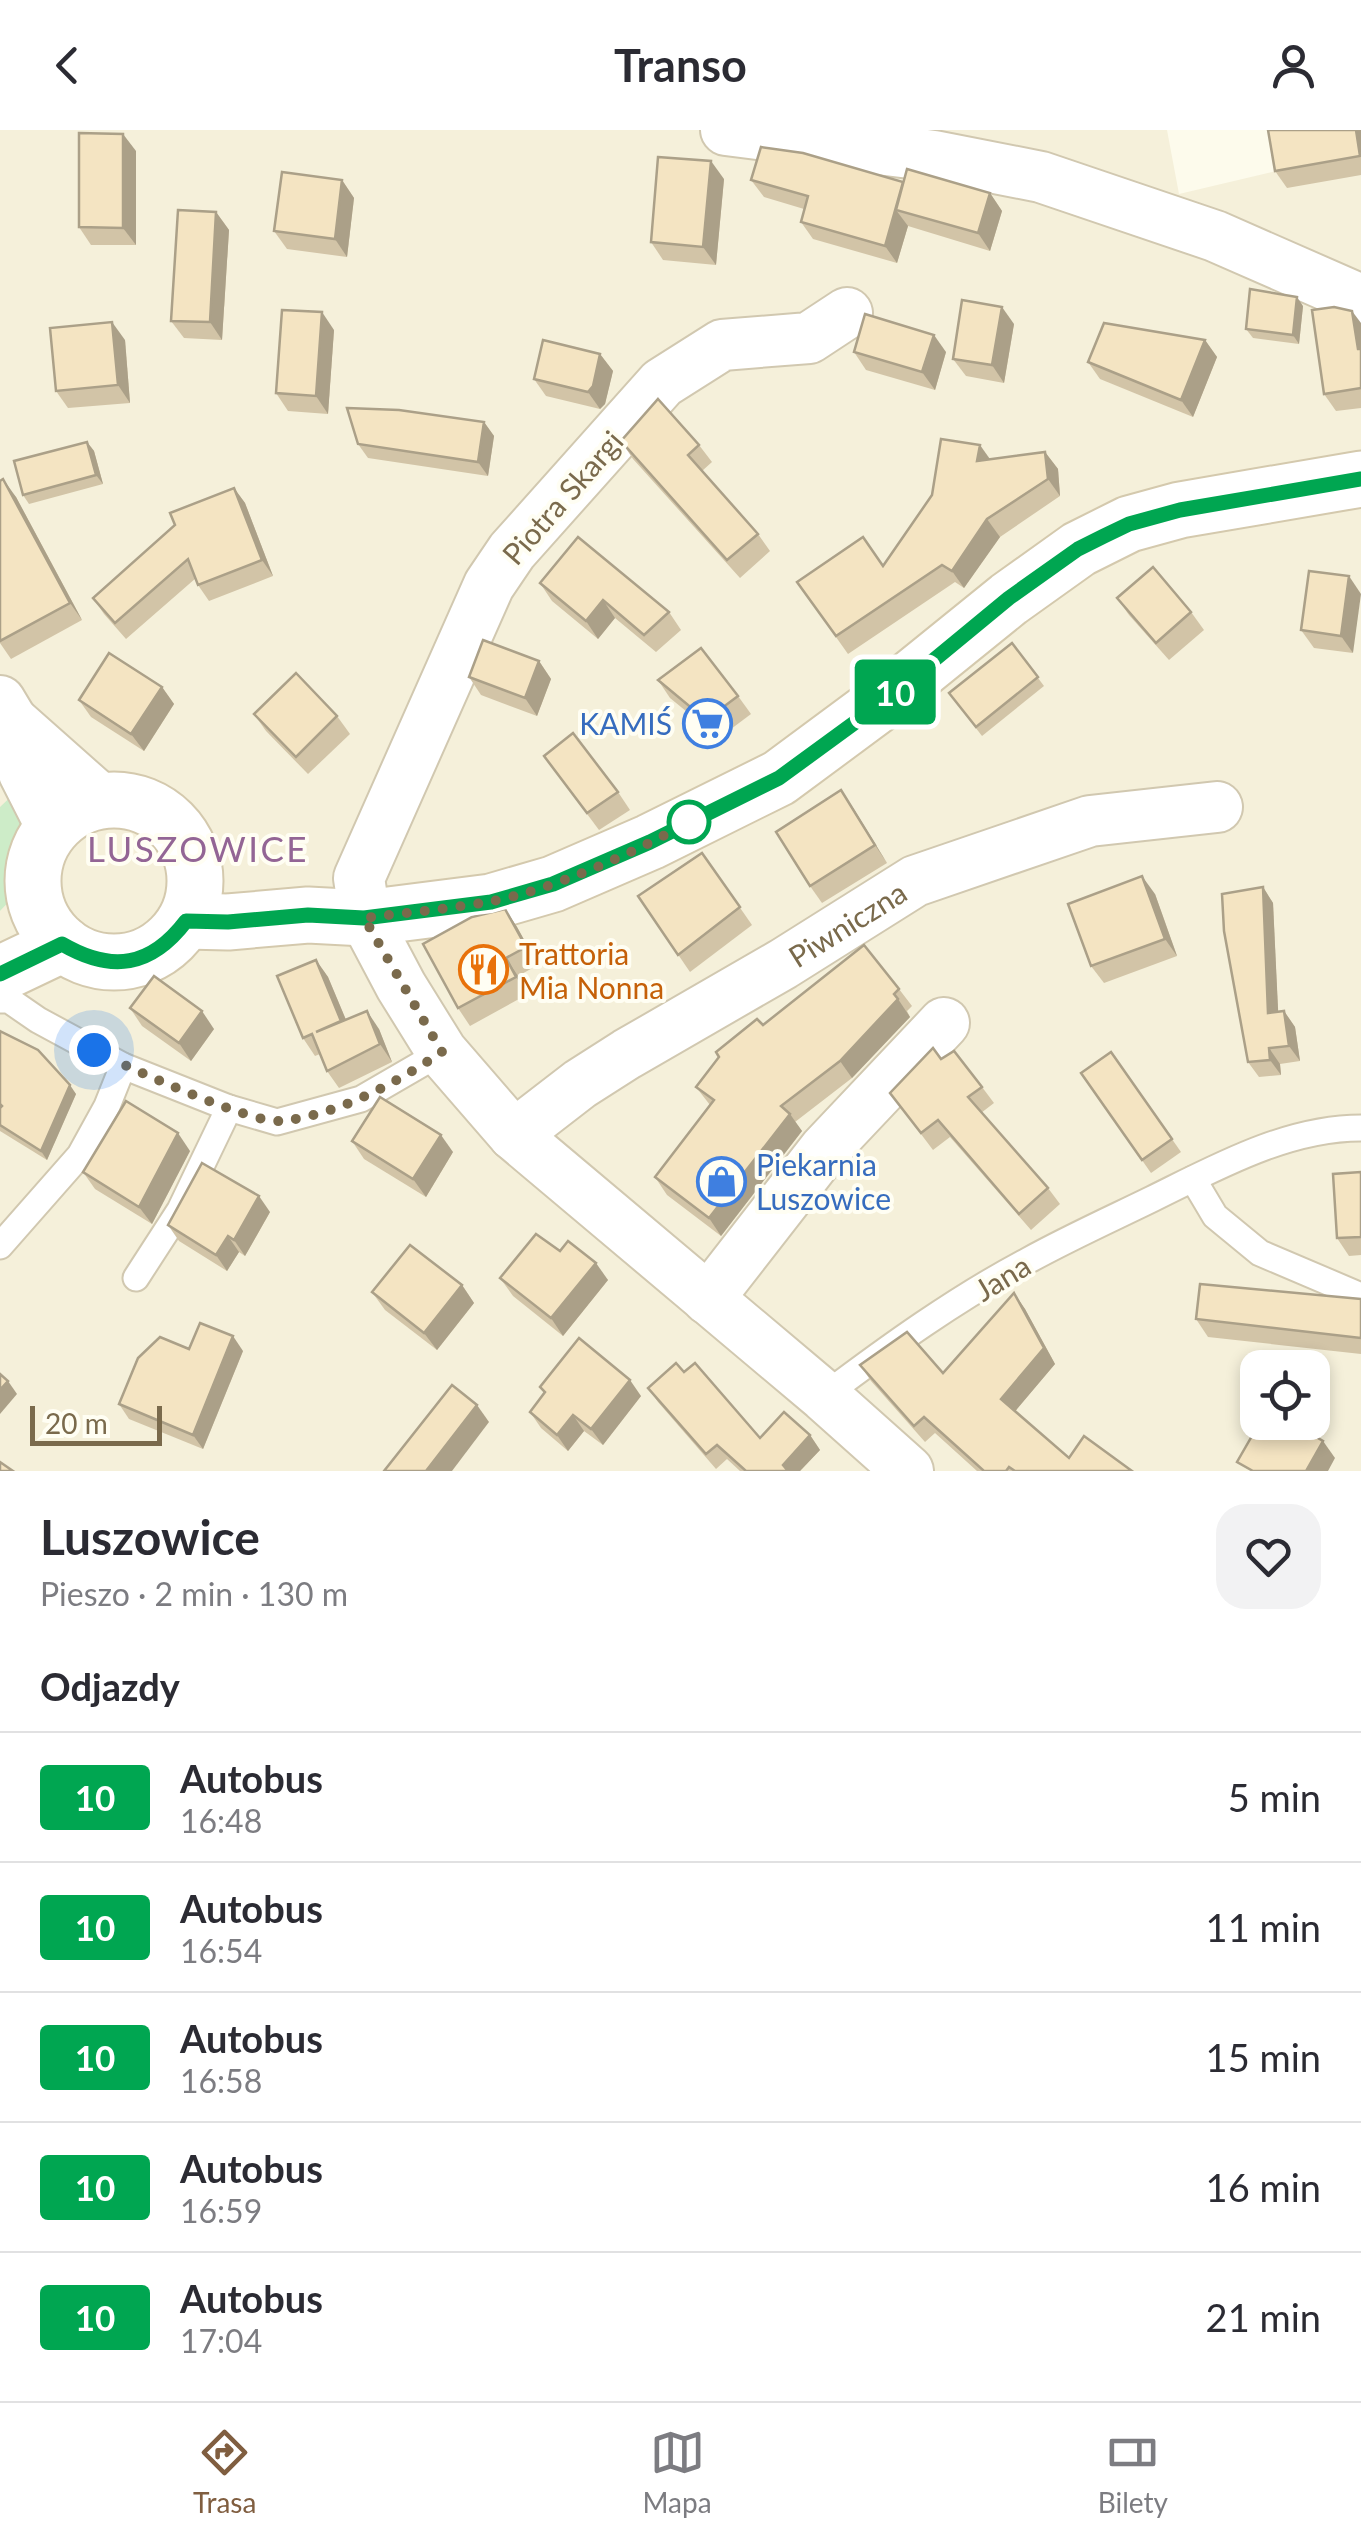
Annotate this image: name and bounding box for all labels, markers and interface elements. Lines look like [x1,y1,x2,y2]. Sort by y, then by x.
icon: back [40,38,95,93]
text: Transo [614,38,747,92]
icon: person [1266,38,1321,93]
street label: Piotra Skargi [494,423,630,571]
line badge: 10 [850,660,940,724]
text: 10 [875,671,915,713]
supermarket icon: KAMIŚ [681,697,733,749]
place label: KAMIŚ [579,705,672,741]
unlabelled marker [668,801,710,843]
district label: LUSZOWICE [87,827,309,869]
street label: Piwniczna [782,873,913,974]
place label: Trattoria Mia Nonna [519,935,664,1005]
restaurant icon: Trattoria Mia Nonna [458,944,510,996]
your location [69,1025,119,1075]
place label: Piekarnia Luszowice [756,1146,891,1216]
shop icon: Piekarnia Luszowice [695,1155,747,1207]
street label: Jana [968,1246,1036,1308]
map controls [1240,1350,1330,1440]
button: locate [1240,1350,1330,1440]
scale bar [30,1401,162,1446]
text: 20 m [45,1406,108,1440]
button: heart [1216,1504,1321,1609]
text: Luszowice [40,1508,260,1565]
text: Pieszo · 2 min · 130 m [40,1574,348,1613]
text: Odjazdy [40,1663,180,1709]
text: Autobus [180,1755,323,1801]
text: 5 min [1228,1774,1321,1820]
text: 10 [75,1776,115,1818]
text: 16:48 [180,1801,262,1840]
text: Autobus [180,1885,323,1931]
text: 11 min [1206,1904,1321,1950]
text: 10 [75,1906,115,1948]
text: 16:54 [180,1931,262,1970]
text: Autobus [180,2015,323,2061]
text: 15 min [1206,2034,1321,2080]
text: 10 [75,2036,115,2078]
text: 16:58 [180,2061,262,2100]
text: Autobus [180,2145,323,2191]
text: 16 min [1206,2164,1321,2210]
text: 10 [75,2166,115,2208]
text: 16:59 [180,2191,262,2230]
text: Autobus [180,2275,323,2321]
text: 21 min [1206,2294,1321,2340]
text: 10 [75,2296,115,2338]
text: 17:04 [180,2321,262,2360]
tab: Trasa [193,2425,256,2519]
tab: Mapa [642,2425,712,2519]
tab: Bilety [1098,2425,1168,2519]

